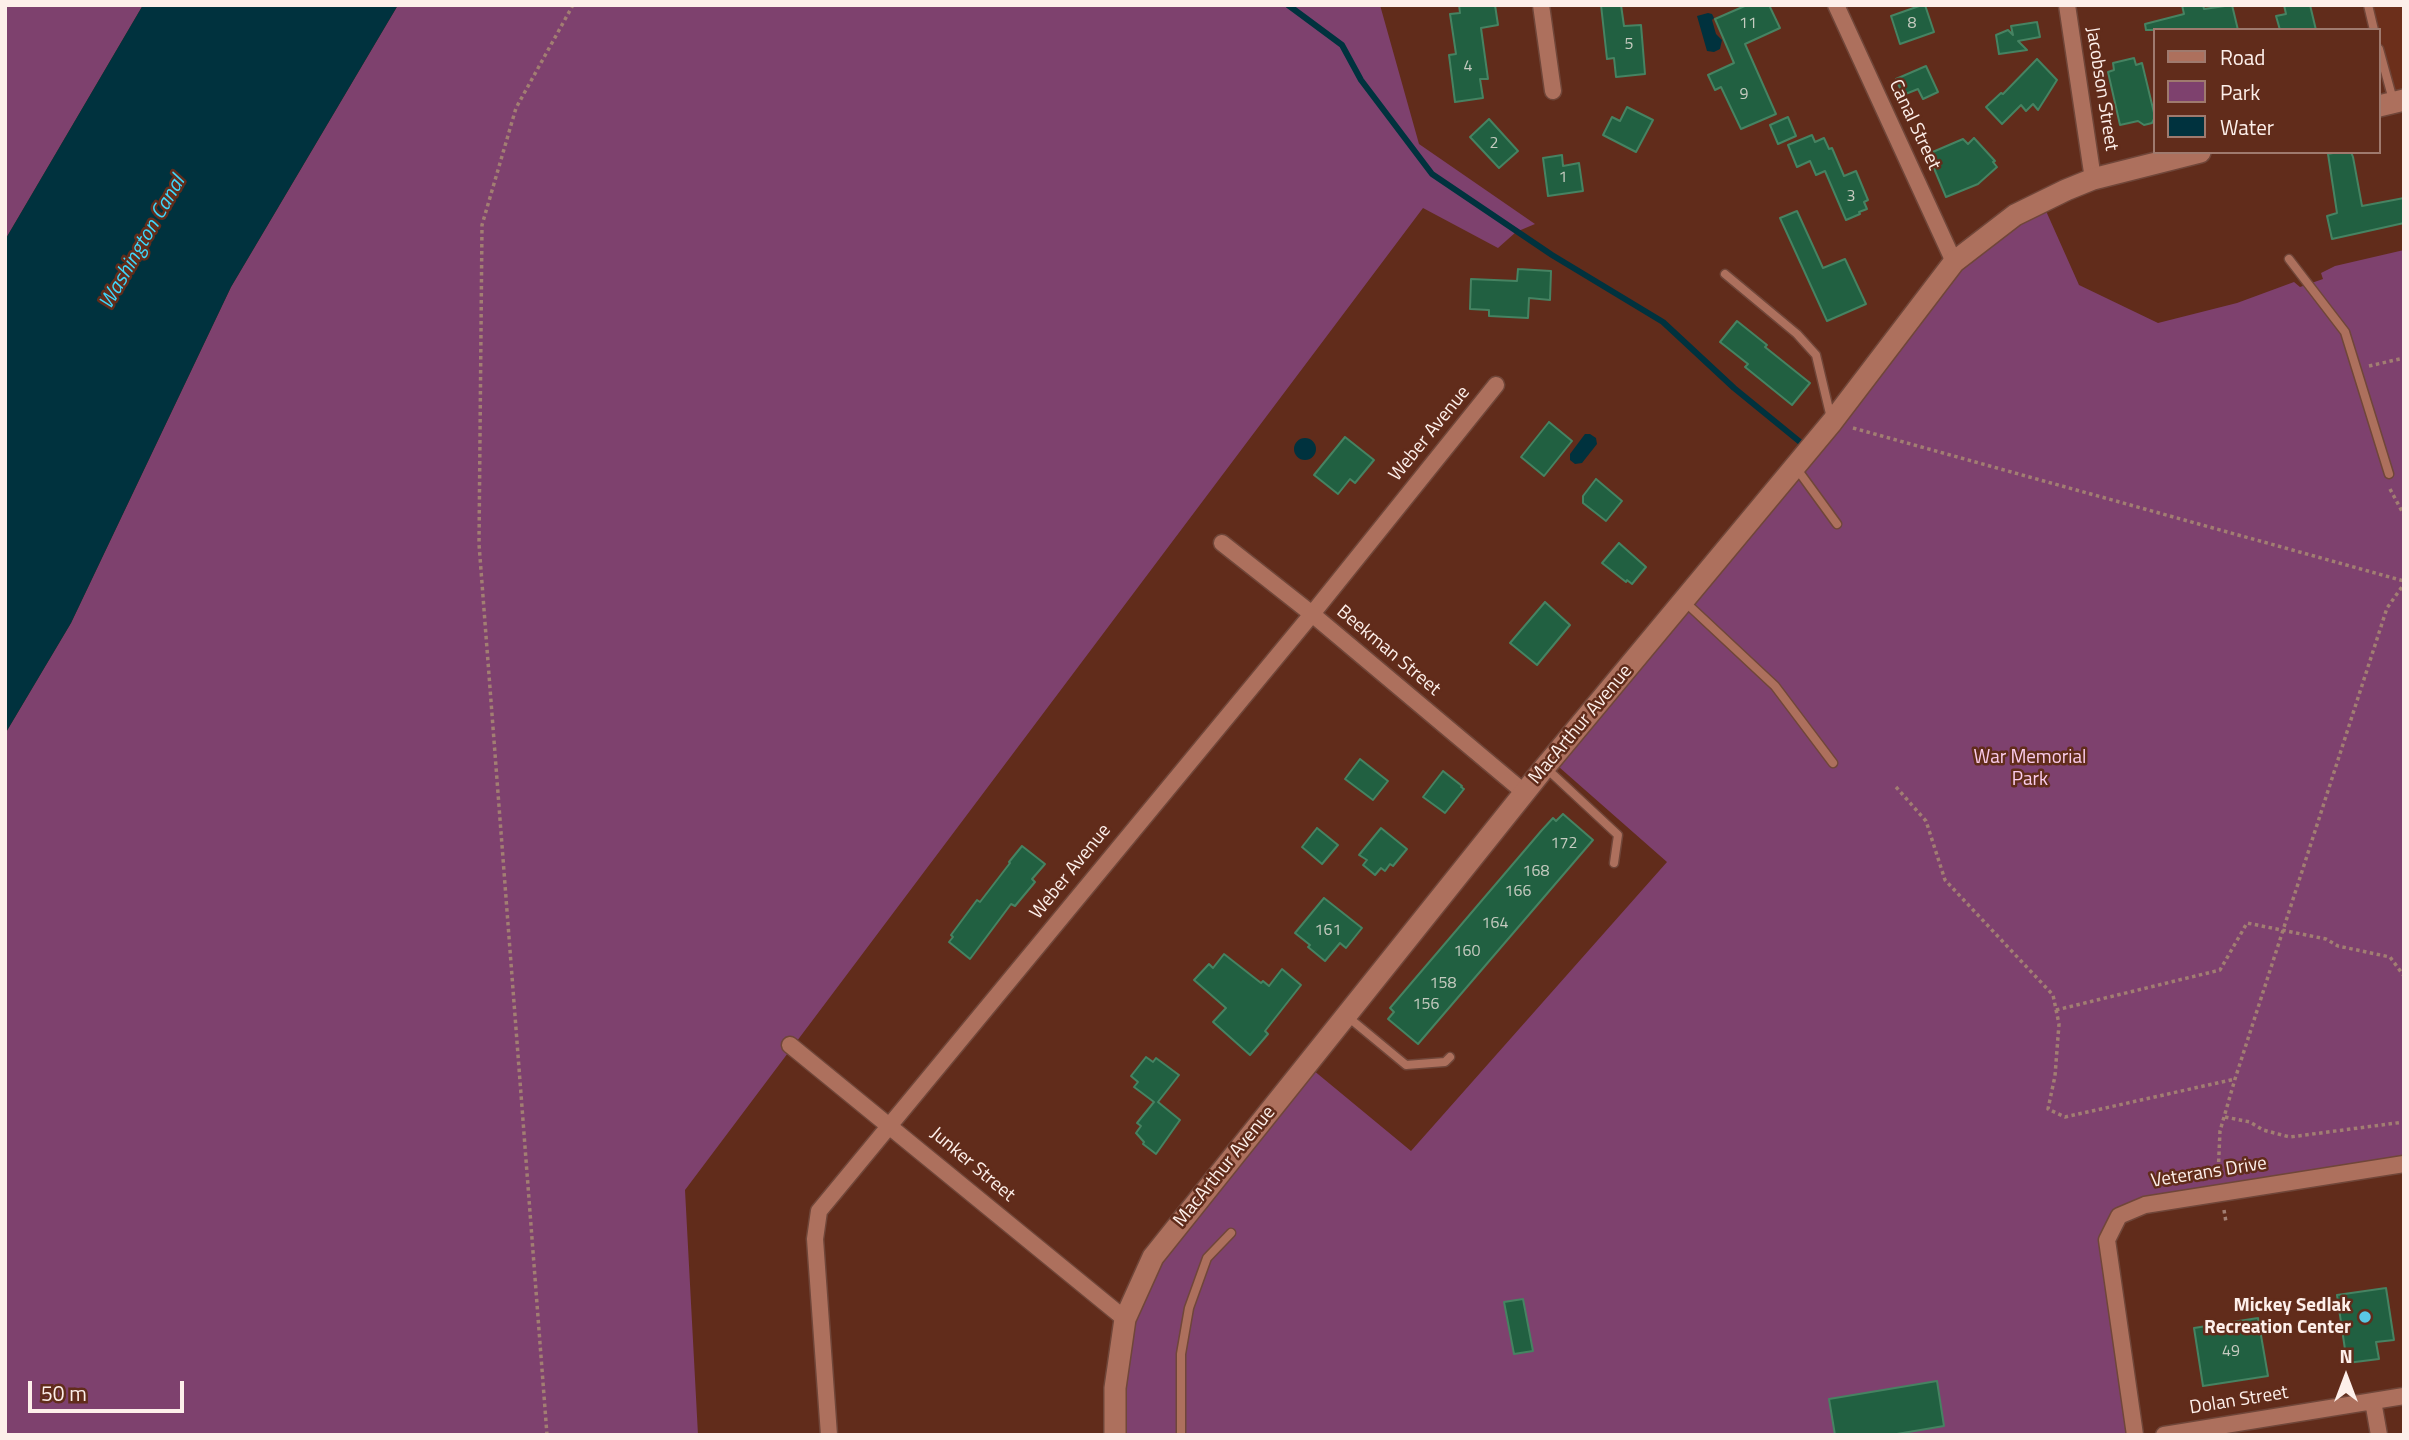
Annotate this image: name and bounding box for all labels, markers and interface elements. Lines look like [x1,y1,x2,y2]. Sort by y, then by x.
house number: 11 [1739,14,1757,34]
house number: 8 [1908,14,1916,34]
street label: Jacobson Street [2080,25,2122,153]
legend [2154,28,2381,154]
house number: 5 [1625,35,1633,55]
text: Road [2220,41,2265,73]
house number: 4 [1464,57,1472,77]
street label: Canal Street [1883,76,1945,174]
text: Park [2220,76,2260,108]
house number: 9 [1740,85,1748,105]
text: Water [2220,111,2274,143]
house number: 2 [1490,134,1498,154]
house number: 1 [1559,168,1567,188]
water label: Washington Canal [95,172,191,314]
house number: 3 [1847,187,1855,207]
street label: Weber Avenue [1385,382,1475,486]
street label: Beekman Street [1331,601,1445,701]
street label: MacArthur Avenue [1524,661,1638,789]
park label: War Memorial Park [1974,747,2086,791]
street label: Weber Avenue [1026,820,1116,924]
house number: 172 [1551,834,1577,854]
house number: 168 [1523,862,1549,882]
house number: 166 [1505,882,1531,902]
house number: 164 [1482,914,1508,934]
house number: 161 [1315,921,1341,941]
house number: 160 [1454,942,1480,962]
house number: 158 [1430,974,1456,994]
house number: 156 [1413,995,1439,1015]
street label: MacArthur Avenue [1169,1102,1281,1232]
street label: Junker Street [925,1123,1019,1207]
street label: Veterans Drive [2149,1153,2269,1193]
place label: Mickey Sedlak Recreation Center [2204,1295,2351,1339]
marker: Mickey Sedlak Recreation Center [2357,1309,2373,1325]
text: N [2339,1341,2353,1370]
house number: 49 [2222,1342,2240,1362]
north arrow [2311,1342,2381,1412]
scale bar [32,1366,187,1410]
text: 50 m [41,1377,87,1409]
street label: Dolan Street [2188,1382,2290,1420]

